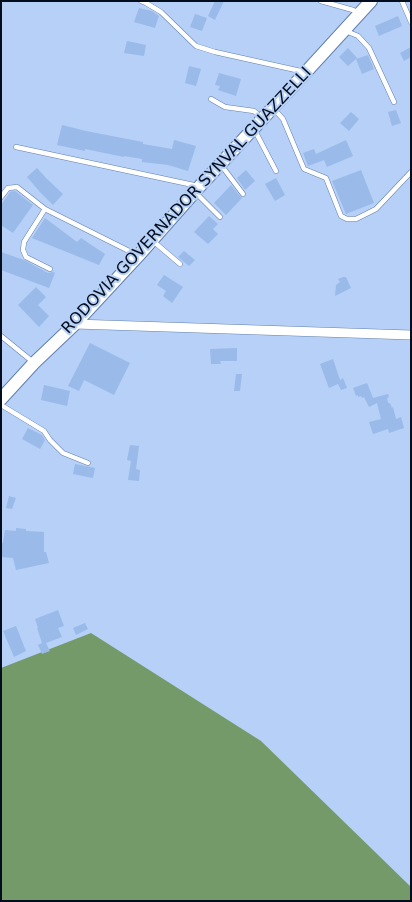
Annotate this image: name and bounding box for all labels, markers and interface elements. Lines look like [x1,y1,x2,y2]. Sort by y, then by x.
street label: RODOVIA GOVERNADOR SYNVAL GUAZZELLI [58,64,316,338]

